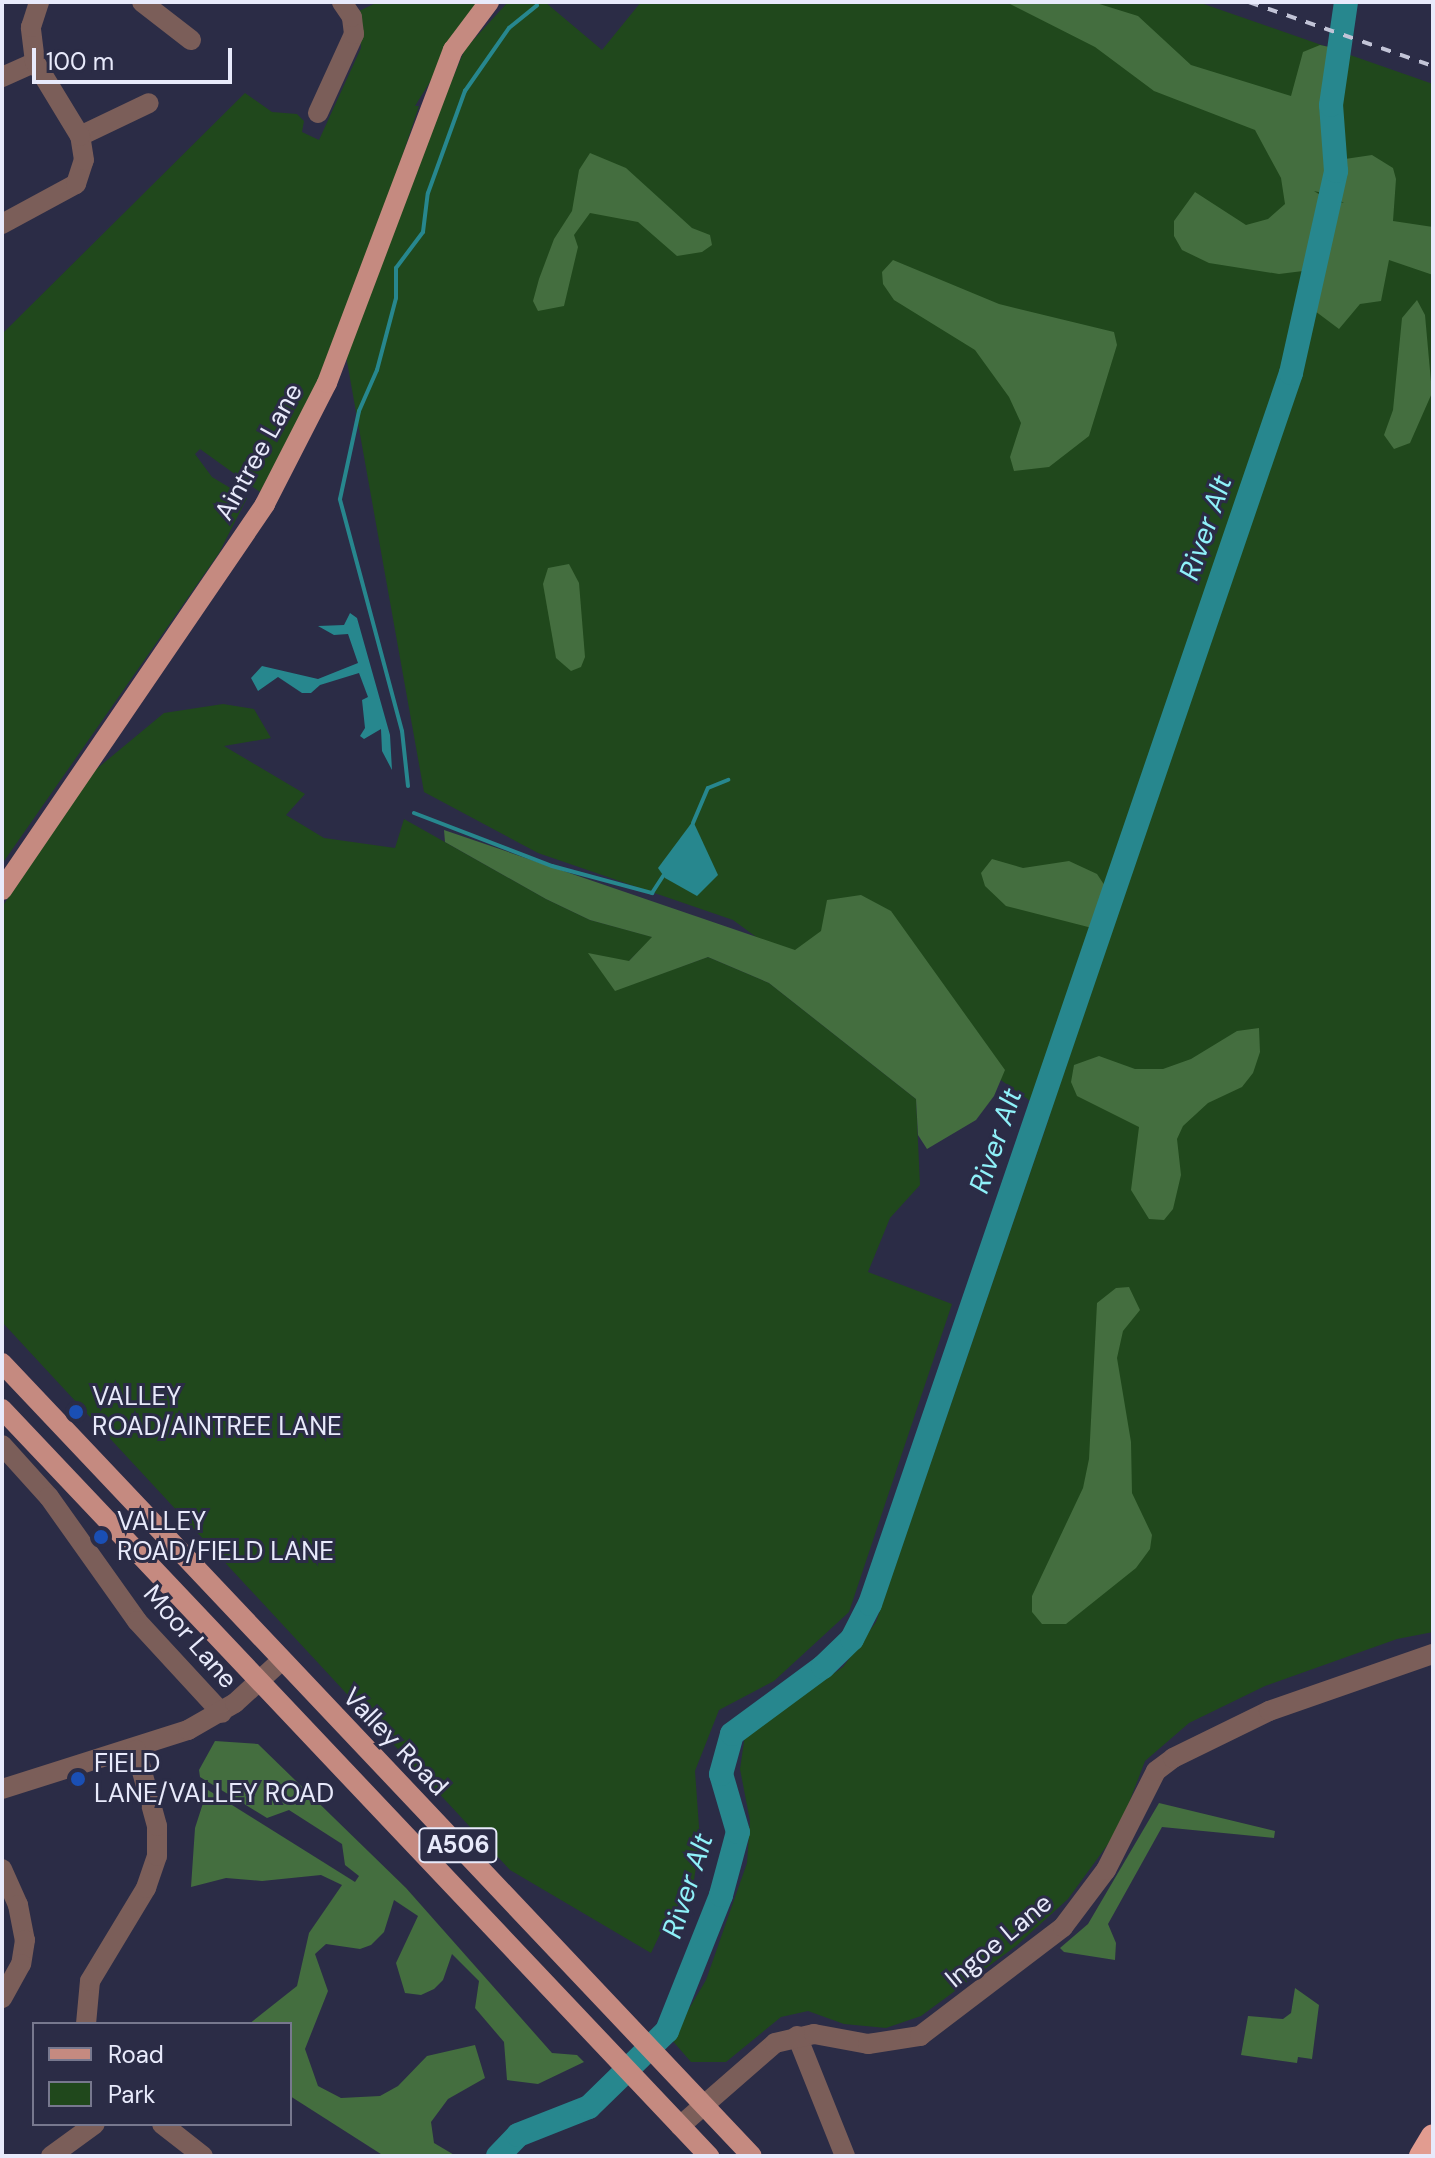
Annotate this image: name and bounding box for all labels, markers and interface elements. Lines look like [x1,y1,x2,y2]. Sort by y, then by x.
scale bar [36,32,236,82]
text: 100 m [46,46,114,77]
street label: Aintree Lane [209,378,309,526]
water label: River Alt [1173,471,1239,585]
water label: River Alt [963,1084,1029,1198]
place label: VALLEY ROAD/AINTREE LANE [92,1381,342,1442]
marker: VALLEY ROAD/AINTREE LANE [67,1403,85,1421]
place label: VALLEY ROAD/FIELD LANE [117,1506,334,1568]
marker: VALLEY ROAD/FIELD LANE [92,1528,110,1546]
street label: Moor Lane [137,1579,243,1695]
street label: Valley Road [336,1682,454,1802]
place label: FIELD LANE/VALLEY ROAD [94,1748,334,1810]
marker: FIELD LANE/VALLEY ROAD [69,1770,87,1788]
road number: A506 [418,1825,498,1865]
water label: River Alt [655,1829,721,1943]
street label: Ingoe Lane [939,1887,1059,1995]
legend [32,2022,292,2126]
text: Road [108,2039,164,2070]
text: Park [108,2079,155,2110]

